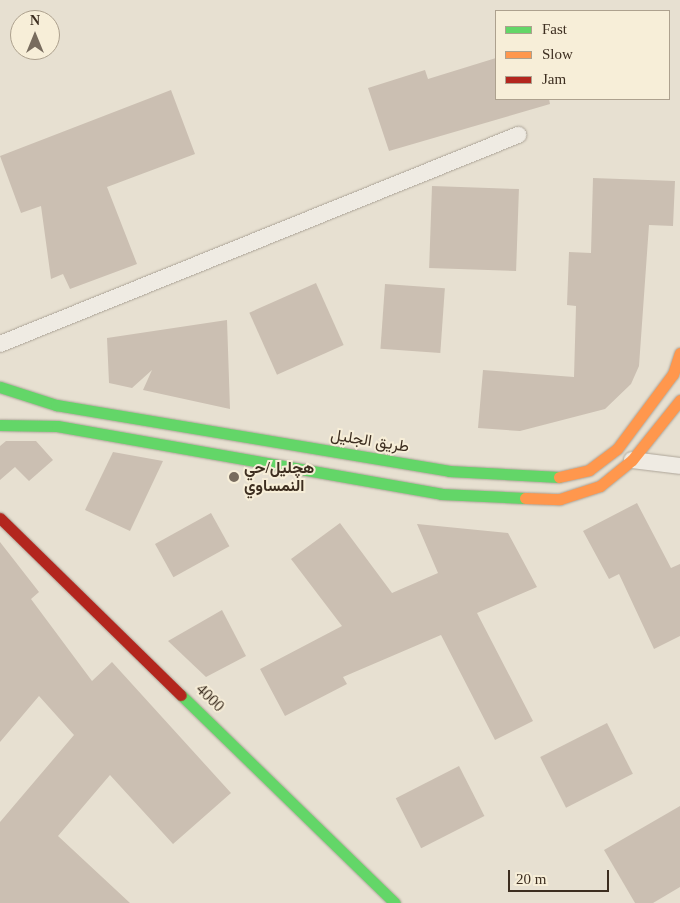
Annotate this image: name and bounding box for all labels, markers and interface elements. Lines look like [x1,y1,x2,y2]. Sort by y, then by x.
north arrow [10,10,60,60]
legend [495,10,670,100]
text: N [30,13,40,28]
text: Fast [542,21,567,37]
text: Slow [542,46,573,62]
text: Jam [542,71,566,87]
street label: طريق الجليل [329,425,411,457]
place label: هچليل/حي النمساوي [244,458,314,496]
marker: هچليل/حي النمساوي [228,471,240,483]
street label: 4000 [192,680,228,716]
scale bar [510,860,611,892]
text: 20 m [516,871,546,887]

